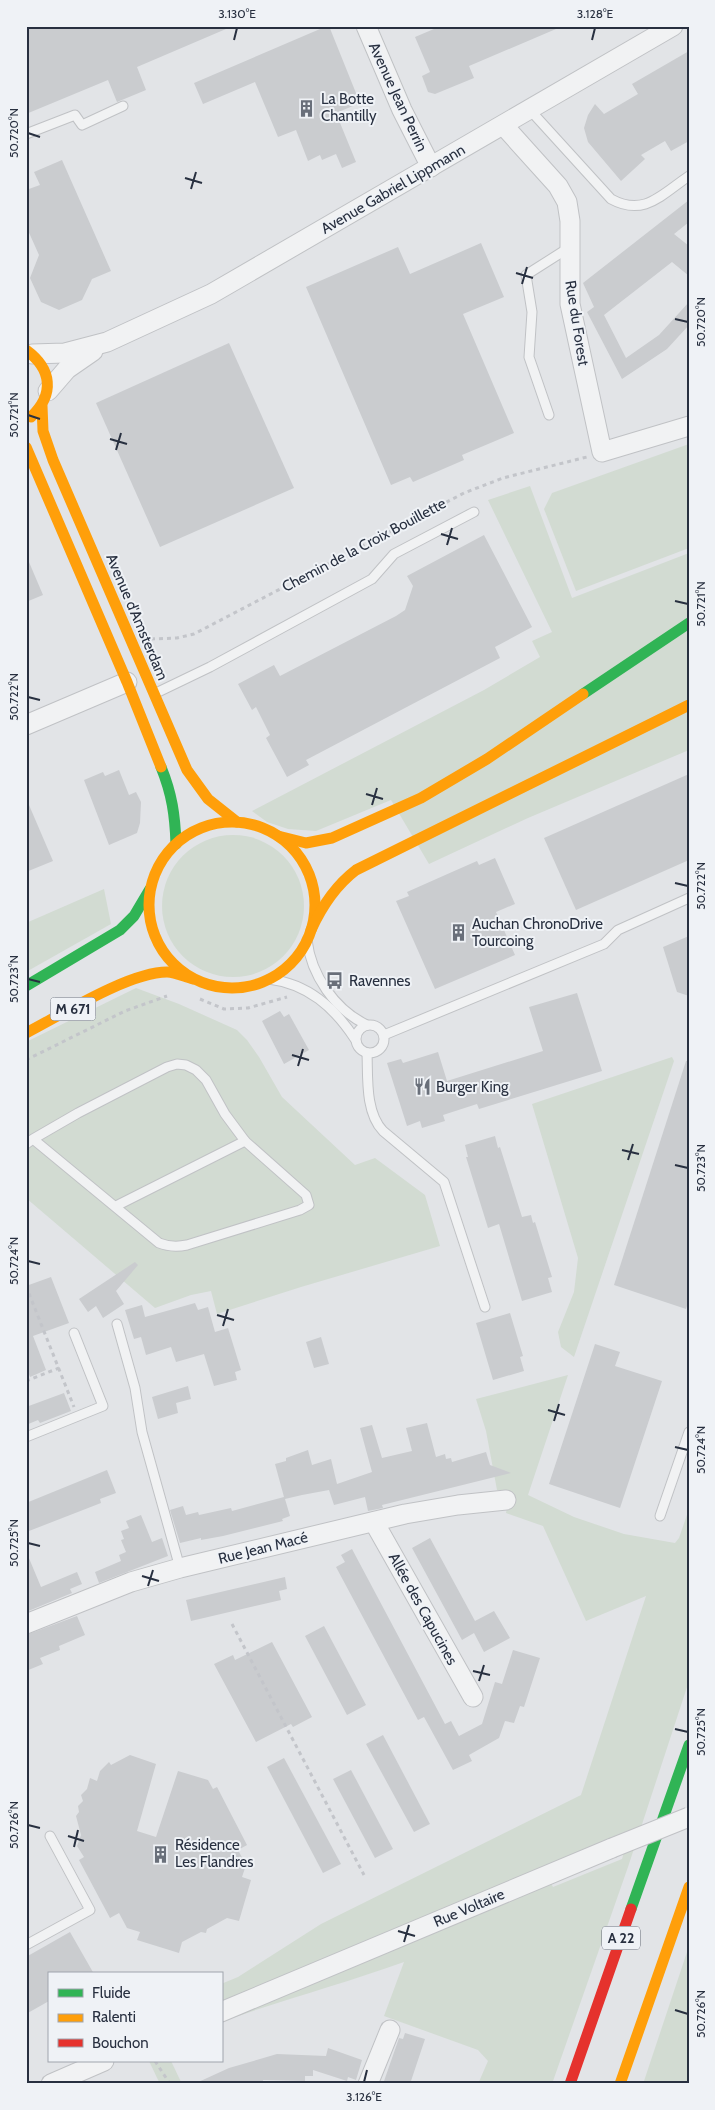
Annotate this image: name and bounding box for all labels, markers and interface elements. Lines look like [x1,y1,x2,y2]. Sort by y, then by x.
text: 3.130°E [218,6,256,21]
text: 3.128°E [577,6,614,21]
street label: Avenue Jean Perrin [365,40,431,154]
place label: La Botte Chantilly [321,90,377,125]
building icon: La Botte Chantilly [297,98,317,118]
text: 50.720°N [6,108,21,158]
street label: Avenue Gabriel Lippmann [318,140,468,238]
street label: Rue du Forest [561,279,593,367]
text: 50.720°N [693,297,708,347]
text: 50.721°N [6,392,21,438]
street label: Chemin de la Croix Bouillette [279,494,449,596]
street label: Avenue d'Amsterdam [102,551,172,683]
text: 50.721°N [693,581,708,627]
text: 50.722°N [6,673,21,721]
text: 50.722°N [693,862,708,910]
place label: Auchan ChronoDrive Tourcoing [472,915,603,950]
building icon: Auchan ChronoDrive Tourcoing [448,923,468,943]
text: 50.723°N [6,955,21,1003]
bus stop icon: Ravennes [325,971,345,991]
place label: Ravennes [349,972,411,990]
road number: M 671 [50,998,96,1021]
restaurant icon: Burger King [412,1077,432,1097]
place label: Burger King [436,1078,509,1096]
text: 50.723°N [693,1144,708,1192]
text: 50.724°N [6,1237,21,1285]
text: 50.724°N [693,1426,708,1474]
text: 50.725°N [6,1519,21,1567]
street label: Rue Jean Macé [216,1528,310,1568]
street label: Allée des Capucines [385,1550,461,1668]
text: 50.725°N [693,1708,708,1756]
text: 50.726°N [6,1801,21,1849]
place label: Résidence Les Flandres [175,1836,253,1871]
building icon: Résidence Les Flandres [151,1844,171,1864]
street label: Rue Voltaire [431,1885,508,1931]
road number: A 22 [602,1926,640,1950]
legend [48,1972,222,2062]
text: Fluide [92,1984,131,2002]
text: 50.726°N [693,1990,708,2038]
text: Ralenti [92,2008,136,2026]
text: Bouchon [92,2034,149,2052]
text: 3.126°E [346,2089,382,2104]

